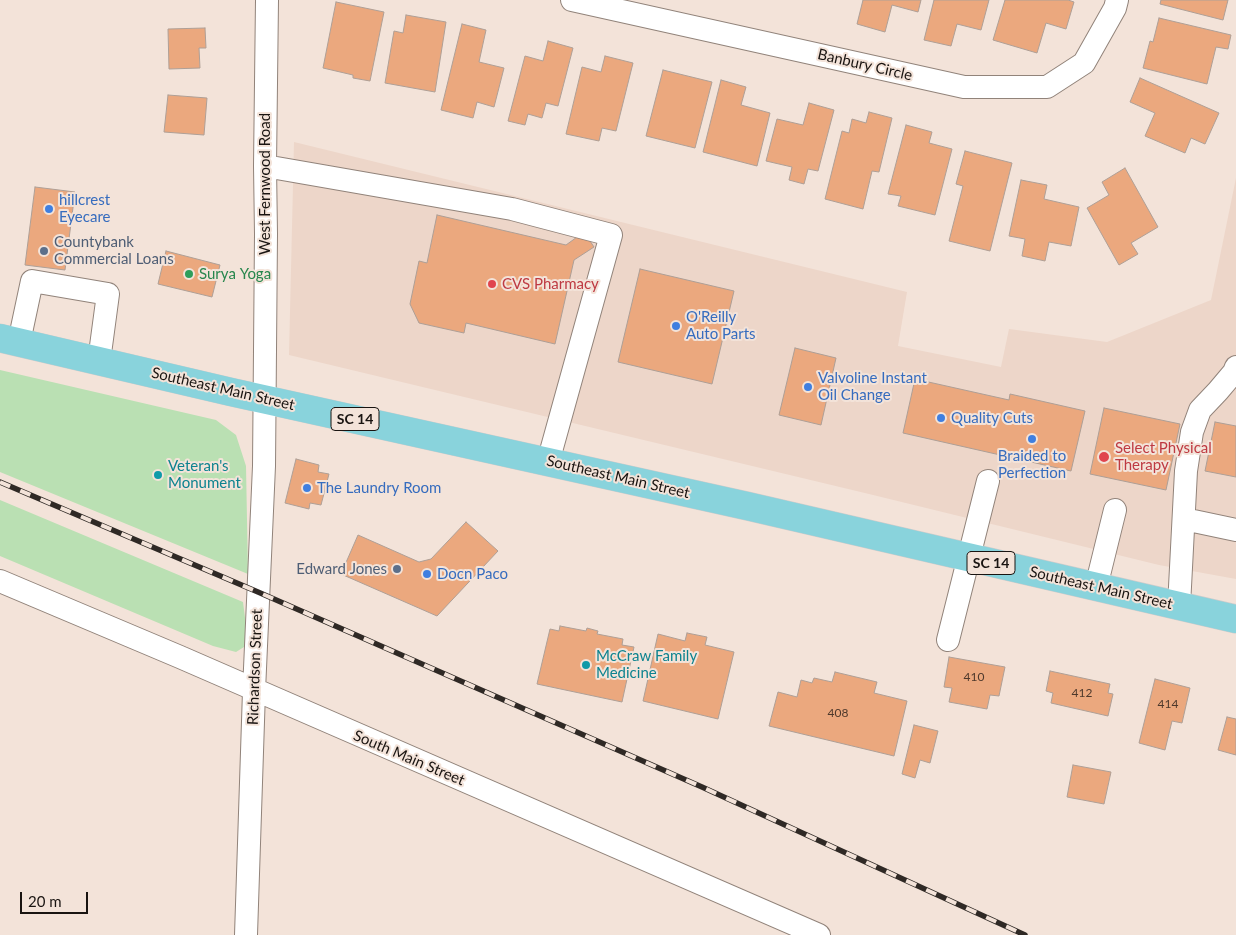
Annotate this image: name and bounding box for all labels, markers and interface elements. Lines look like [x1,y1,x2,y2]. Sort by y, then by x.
street label: Banbury Circle [816,45,914,85]
street label: West Fernwood Road [256,113,274,255]
place label: hillcrest Eyecare [59,191,110,226]
marker: hillcrest Eyecare [43,203,55,215]
place label: Countybank Commercial Loans [54,233,174,268]
marker: Countybank Commercial Loans [38,245,50,257]
place label: Surya Yoga [199,265,271,283]
marker: Surya Yoga [183,268,195,280]
place label: CVS Pharmacy [502,275,599,293]
marker: CVS Pharmacy [486,278,498,290]
place label: O'Reilly Auto Parts [686,308,756,343]
marker: O'Reilly Auto Parts [670,320,682,332]
street label: Southeast Main Street [150,364,296,414]
place label: Valvoline Instant Oil Change [818,369,927,404]
marker: Valvoline Instant Oil Change [802,381,814,393]
road number: SC 14 [331,408,379,430]
place label: Quality Cuts [951,409,1033,427]
marker: Quality Cuts [935,412,947,424]
marker: Braided to Perfection [1026,433,1038,445]
place label: Select Physical Therapy [1115,439,1212,474]
place label: Braided to Perfection [998,447,1066,482]
marker: Select Physical Therapy [1097,450,1111,464]
street label: Southeast Main Street [545,452,691,502]
place label: Veteran's Monument [168,457,241,492]
marker: Veteran's Monument [152,469,164,481]
place label: The Laundry Room [317,479,441,497]
marker: The Laundry Room [301,482,313,494]
road number: SC 14 [967,552,1015,574]
place label: Edward Jones [296,560,387,578]
marker: Edward Jones [391,563,403,575]
street label: Southeast Main Street [1028,563,1174,613]
place label: Docn Paco [437,565,508,583]
marker: Docn Paco [421,568,433,580]
street label: Richardson Street [244,609,266,725]
place label: McCraw Family Medicine [596,647,697,682]
marker: McCraw Family Medicine [580,659,592,671]
house number: 410 [964,670,984,684]
house number: 412 [1072,686,1092,700]
house number: 414 [1158,697,1178,711]
house number: 408 [828,706,848,720]
street label: South Main Street [351,726,467,790]
scale bar [22,882,90,914]
text: 20 m [28,892,62,910]

